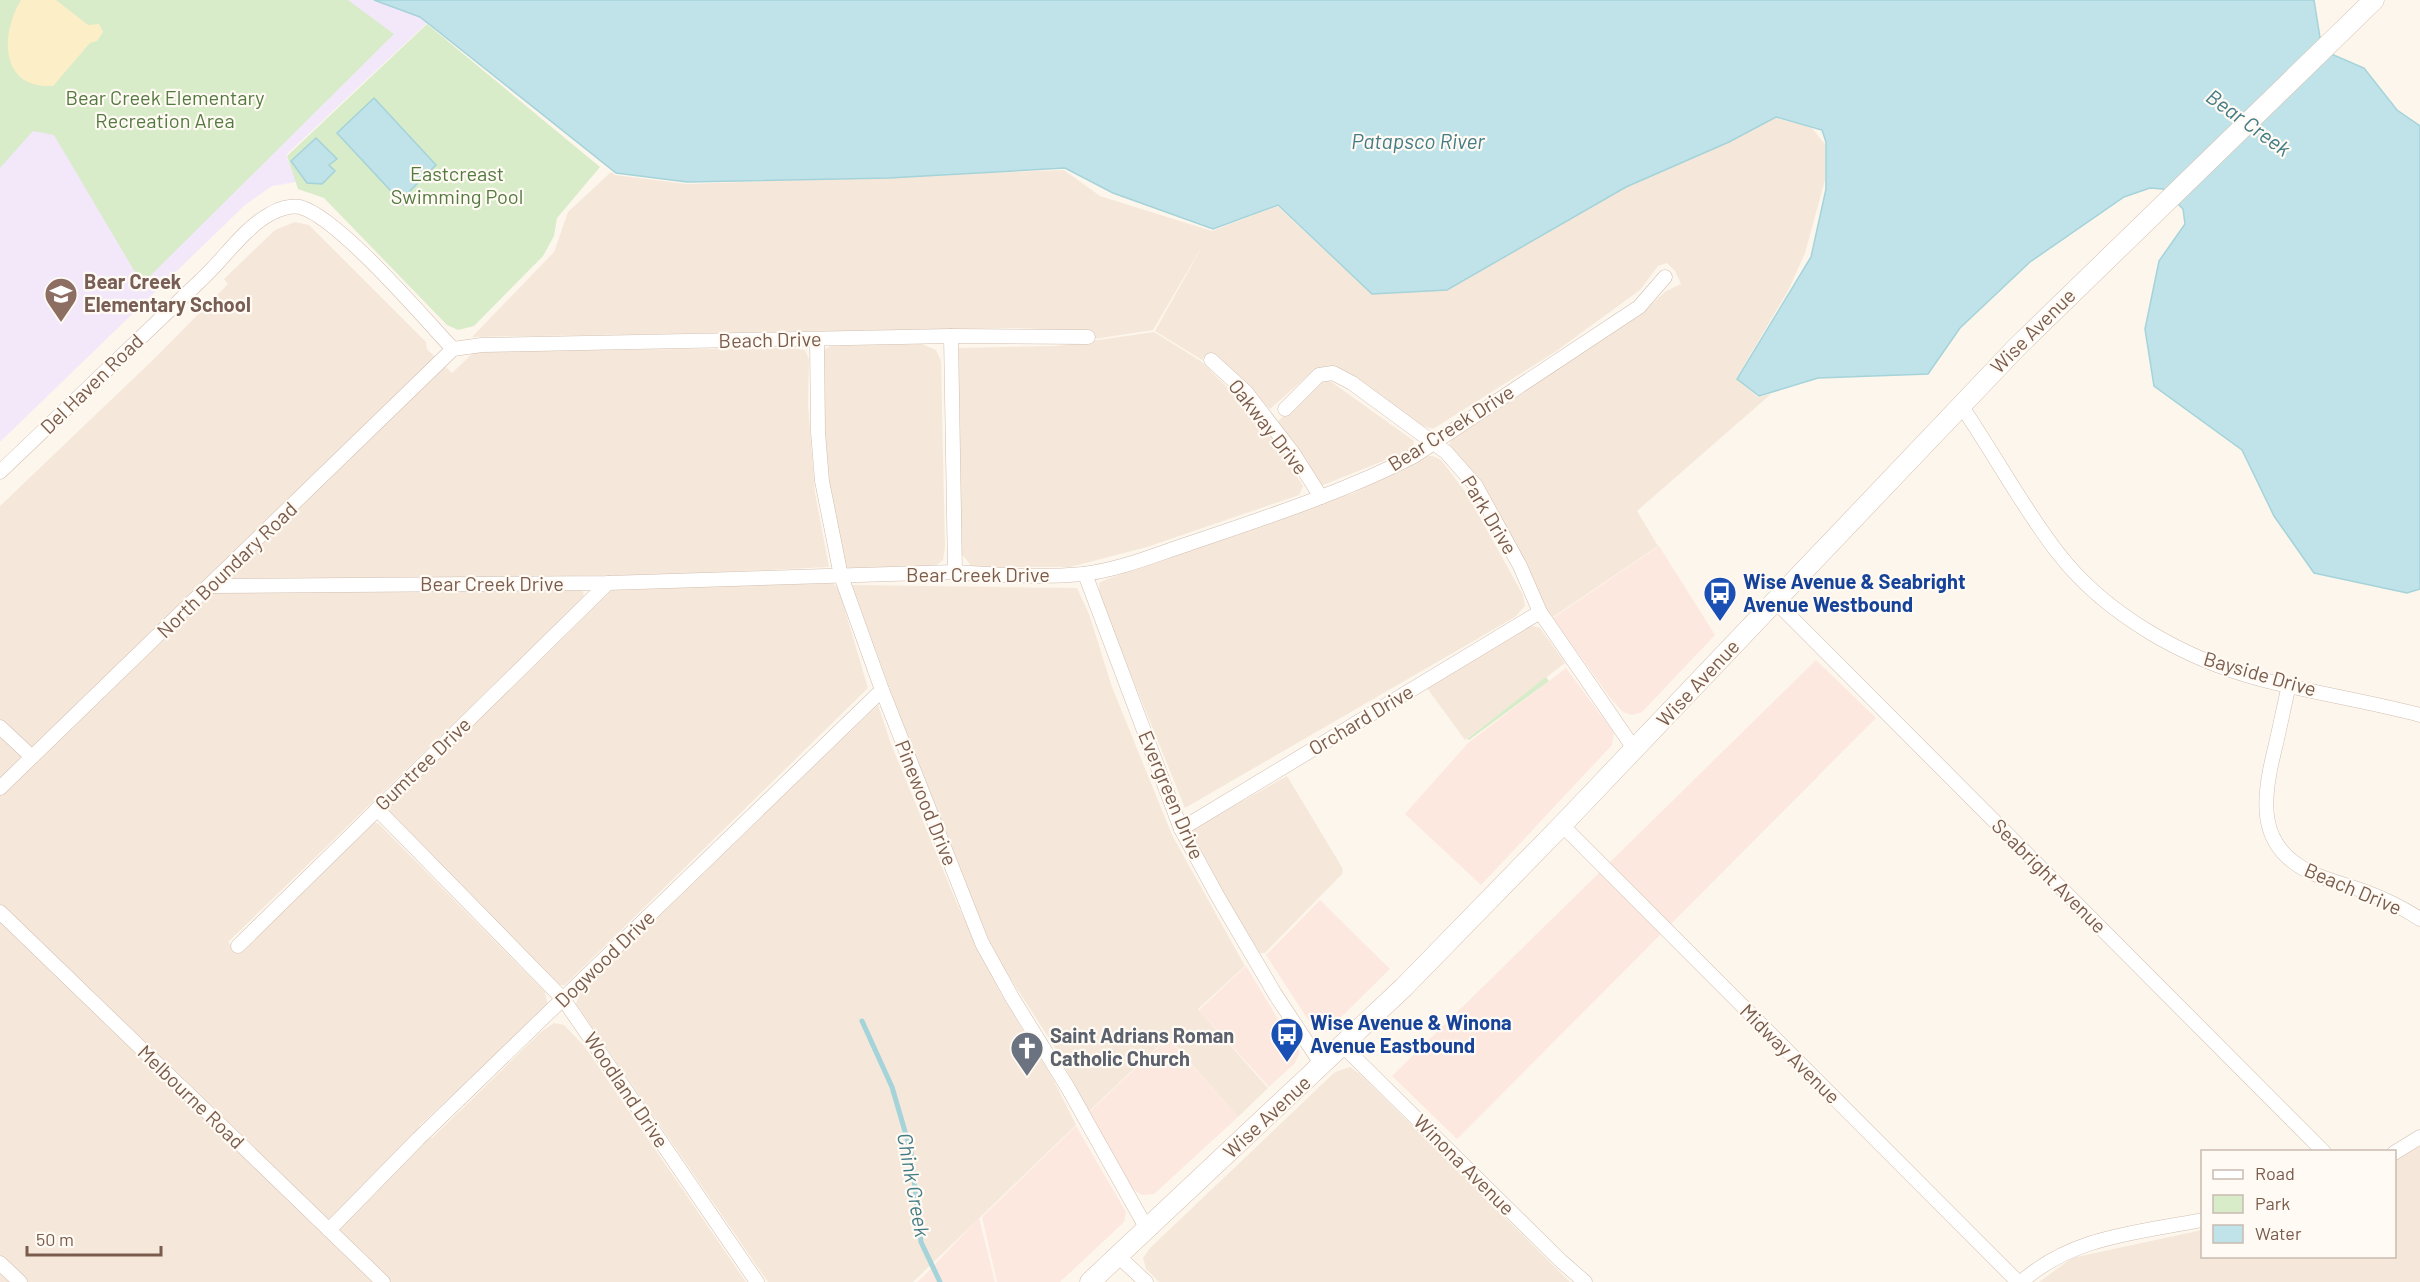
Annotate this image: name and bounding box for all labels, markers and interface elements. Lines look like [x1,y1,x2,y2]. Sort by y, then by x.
water label: Bear Creek [2202,83,2296,161]
park label: Bear Creek Elementary Recreation Area [65,85,265,132]
water label: Patapsco River [1351,128,1485,153]
park label: Eastcreast Swimming Pool [391,161,523,208]
place label: Bear Creek Elementary School [84,269,251,316]
school or university icon: Bear Creek Elementary School [43,276,79,323]
street label: Wise Avenue [1985,283,2080,378]
street label: Beach Drive [718,326,822,352]
street label: Del Haven Road [35,328,148,438]
street label: Oakway Drive [1224,374,1314,479]
street label: Bear Creek Drive [1383,379,1518,475]
street label: Park Drive [1457,471,1523,558]
street label: North Boundary Road [151,496,301,642]
street label: Bear Creek Drive [906,562,1050,586]
place label: Wise Avenue & Seabright Avenue Westbound [1743,569,1966,616]
street label: Bear Creek Drive [420,571,564,595]
bus stop icon: Wise Avenue & Seabright Avenue Westbound [1702,575,1738,622]
street label: Wise Avenue [1651,634,1744,731]
street label: Bayside Drive [2201,646,2319,701]
street label: Orchard Drive [1304,679,1417,760]
street label: Gumtree Drive [369,712,475,815]
street label: Evergreen Drive [1134,727,1210,863]
street label: Pinewood Drive [891,736,963,869]
street label: Seabright Avenue [1987,813,2112,938]
street label: Beach Drive [2301,857,2406,919]
street label: Dogwood Drive [549,905,659,1012]
street label: Midway Avenue [1736,998,1846,1108]
place label: Wise Avenue & Winona Avenue Eastbound [1310,1010,1512,1057]
bus stop icon: Wise Avenue & Winona Avenue Eastbound [1269,1016,1305,1063]
place label: Saint Adrians Roman Catholic Church [1050,1023,1234,1070]
street label: Woodland Drive [579,1027,674,1152]
church icon: Saint Adrians Roman Catholic Church [1009,1030,1045,1077]
street label: Melbourne Road [133,1039,250,1153]
street label: Wise Avenue [1218,1070,1315,1163]
street label: Winona Avenue [1409,1109,1520,1220]
water label: Chink Creek [893,1131,936,1240]
legend [2201,1150,2396,1258]
text: Road [2255,1162,2295,1184]
text: Park [2255,1192,2290,1214]
scale bar [27,1219,160,1257]
text: Water [2255,1222,2302,1244]
text: 50 m [36,1228,74,1250]

